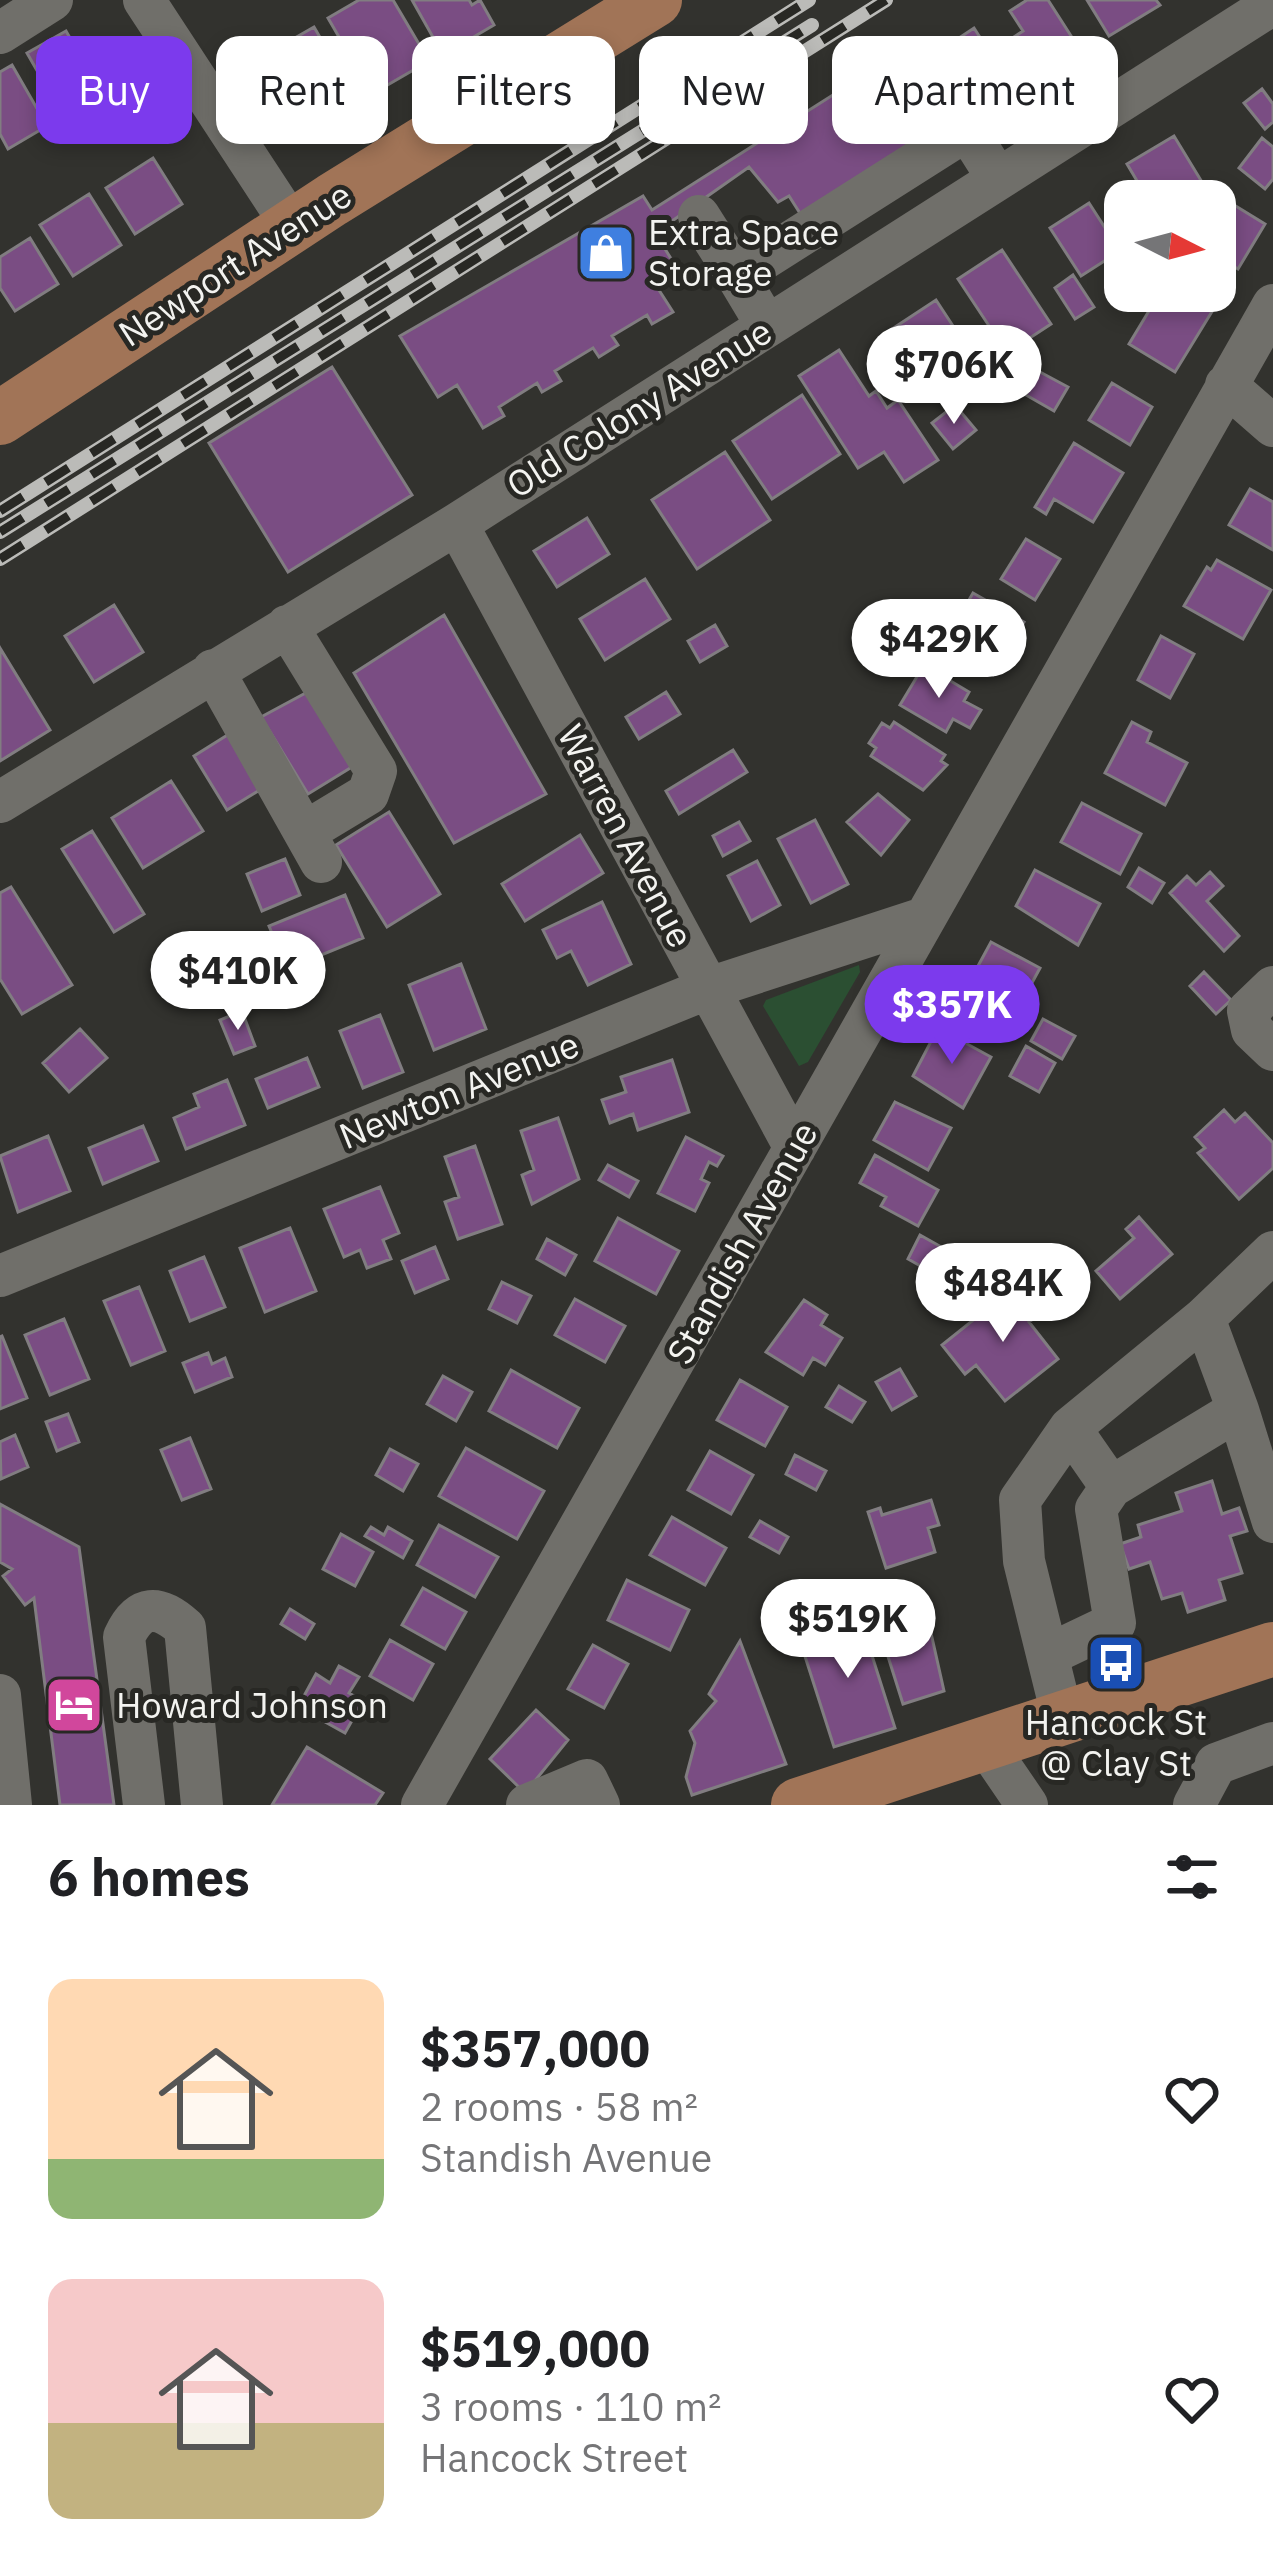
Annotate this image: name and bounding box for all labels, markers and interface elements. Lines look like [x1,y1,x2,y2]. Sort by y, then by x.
chip: Buy [36,36,192,144]
chip: Rent [216,36,388,144]
chip: Filters [412,36,615,144]
chip: New [639,36,808,144]
chip: Apartment [832,36,1118,144]
street label: Newport Avenue [109,171,360,356]
north arrow [1104,180,1236,312]
map controls [1104,180,1236,312]
place label: Extra Space Storage [648,208,839,296]
shop icon: Extra Space Storage [575,222,637,284]
street label: Old Colony Avenue [497,307,780,508]
pin: $706K [870,325,1038,427]
text: $706K [894,338,1014,389]
pin: $429K [855,599,1023,701]
text: $429K [879,612,999,663]
street label: Warren Avenue [548,716,705,955]
pin: $410K [154,931,322,1033]
text: $410K [178,944,298,995]
pin: $357K [868,965,1036,1067]
text: $357K [892,978,1012,1029]
street label: Newton Avenue [332,1020,586,1159]
street label: Standish Avenue [656,1113,828,1372]
pin: $484K [919,1243,1087,1345]
text: $484K [943,1256,1063,1307]
pin: $519K [764,1579,932,1681]
text: $519K [788,1592,908,1643]
bus stop icon: Hancock St @ Clay St [1085,1632,1147,1694]
hotel icon: Howard Johnson [43,1674,105,1736]
place label: Howard Johnson [116,1681,388,1728]
place label: Hancock St @ Clay St [1025,1698,1207,1786]
text: 6 homes [48,1844,250,1910]
icon: filters [1159,1844,1225,1910]
text: $357,000 [420,2015,650,2081]
icon: home [144,2027,288,2171]
icon: heart [1159,2066,1225,2132]
text: 2 rooms · 58 m² [420,2081,698,2132]
text: Standish Avenue [420,2132,712,2183]
text: $519,000 [420,2315,650,2381]
icon: home [144,2327,288,2471]
icon: heart [1159,2366,1225,2432]
text: 3 rooms · 110 m² [420,2381,722,2432]
text: Hancock Street [420,2432,688,2483]

